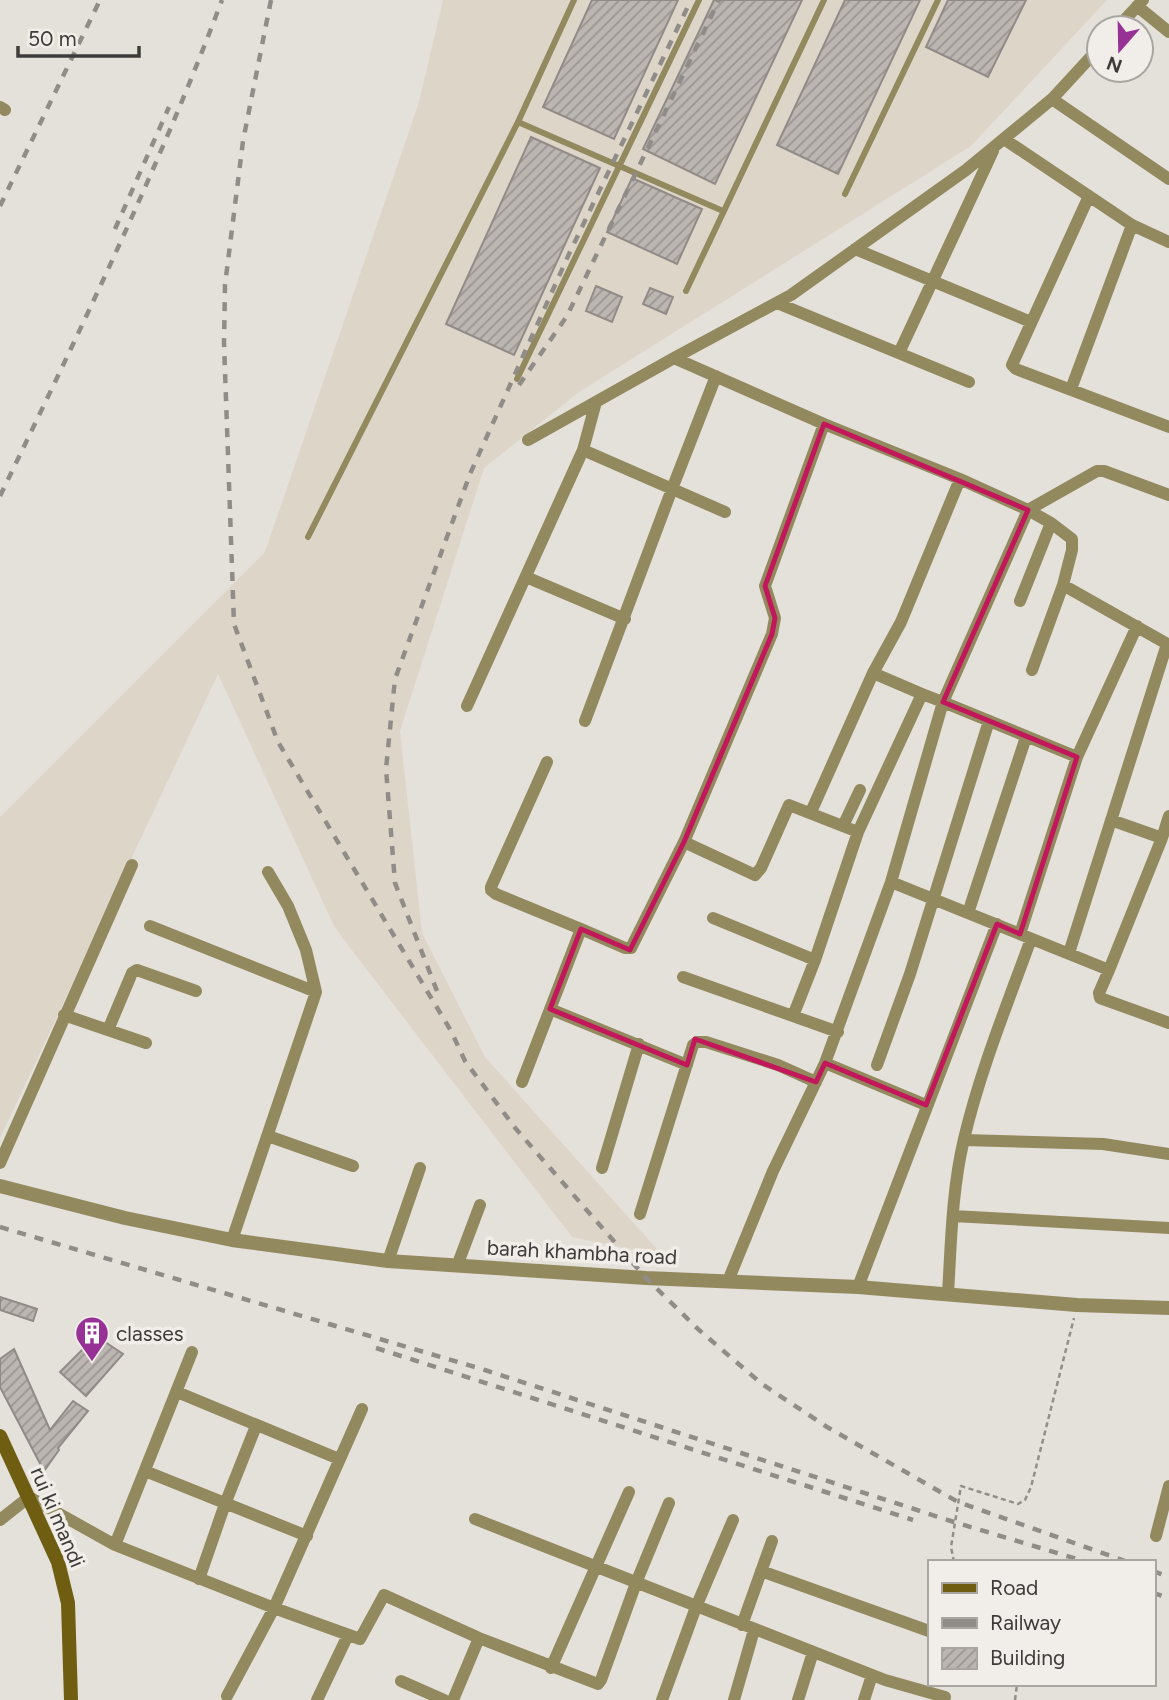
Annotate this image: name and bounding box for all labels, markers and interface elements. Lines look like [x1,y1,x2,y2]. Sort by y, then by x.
scale bar [18,14,138,58]
north arrow [1085,14,1155,84]
text: 50 m [28,26,77,51]
text: N [1104,51,1125,78]
street label: barah khambha road [486,1235,678,1269]
building icon: classes [73,1314,111,1363]
place label: classes [116,1321,184,1346]
street label: rui ki mandi [26,1463,90,1571]
legend [928,1560,1155,1686]
text: Road [990,1575,1038,1600]
text: Railway [990,1610,1061,1635]
text: Building [990,1645,1065,1670]

